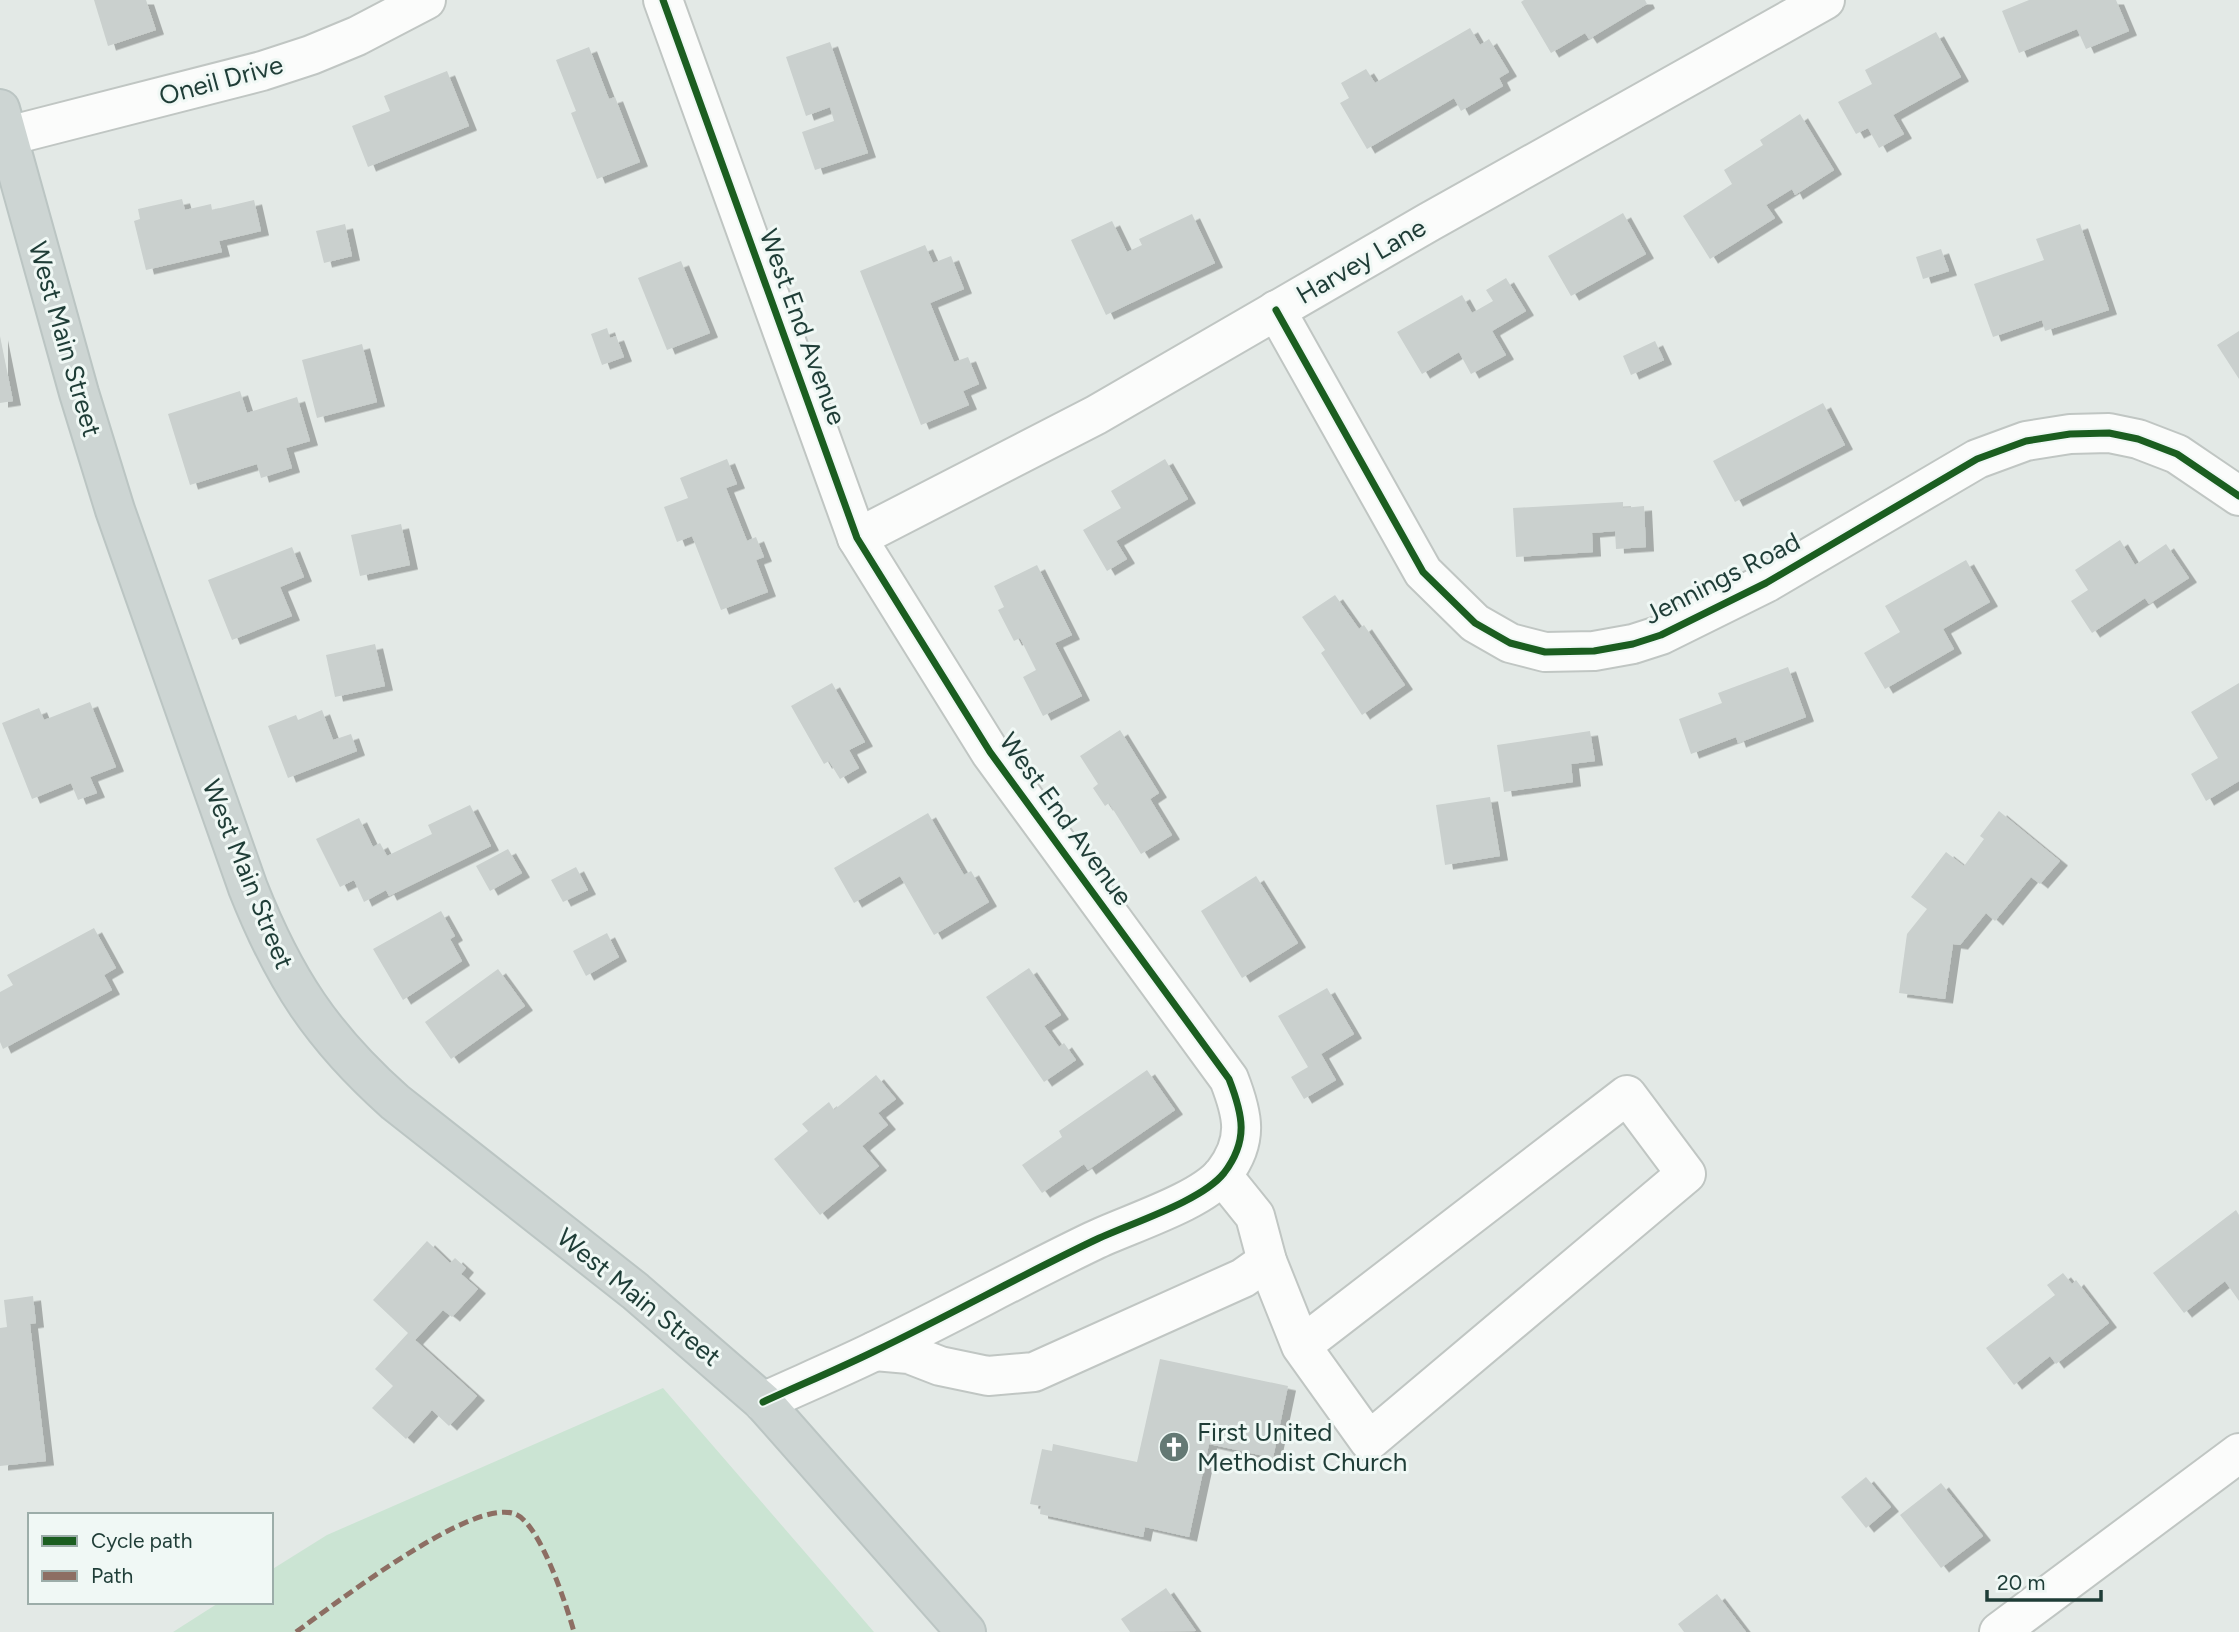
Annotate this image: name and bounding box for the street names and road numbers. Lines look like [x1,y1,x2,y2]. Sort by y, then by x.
street label: Oneil Drive [155,48,287,112]
street label: Harvey Lane [1291,211,1431,311]
street label: West End Avenue [753,225,853,429]
street label: West Main Street [22,238,108,440]
street label: Jennings Road [1639,525,1805,631]
street label: West End Avenue [993,726,1139,912]
street label: West Main Street [195,775,301,974]
street label: West Main Street [551,1221,727,1373]

